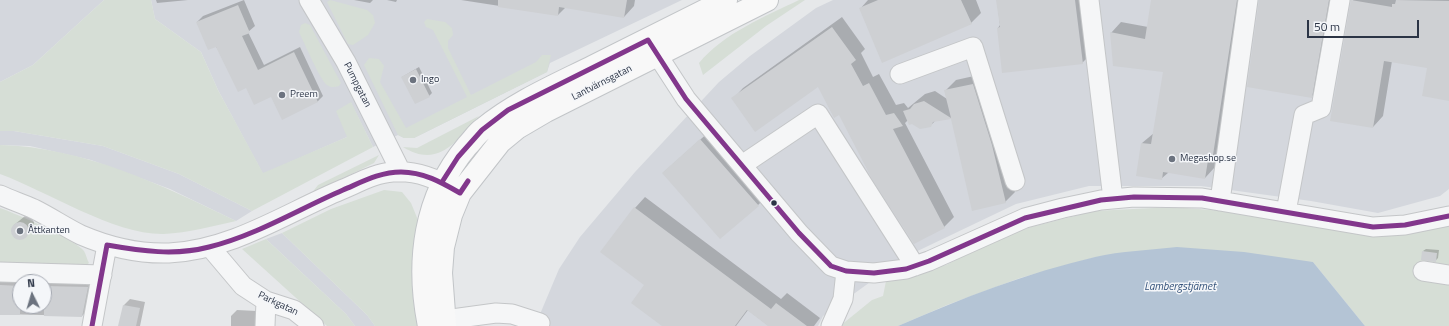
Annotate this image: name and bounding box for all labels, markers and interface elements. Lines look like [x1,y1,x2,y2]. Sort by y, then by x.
scale bar [1309,12,1421,38]
text: 50 m [1314,17,1340,36]
street label: Pumpgatan [341,60,373,110]
street label: Lantvärnsgatan [570,63,634,103]
place label: Ingo [421,74,439,86]
marker: Ingo [408,75,418,85]
place label: Preem [290,89,318,101]
marker: Preem [277,90,287,100]
place label: Megashop.se [1180,153,1236,165]
marker: Megashop.se [1167,154,1177,164]
unlabelled marker [769,198,779,208]
place label: Åttkanten [28,225,70,237]
marker: Åttkanten [15,226,25,236]
north arrow [12,274,52,314]
text: N [27,275,36,291]
water label: Lambergstjärnet [1144,280,1216,294]
street label: Parkgatan [256,289,300,319]

